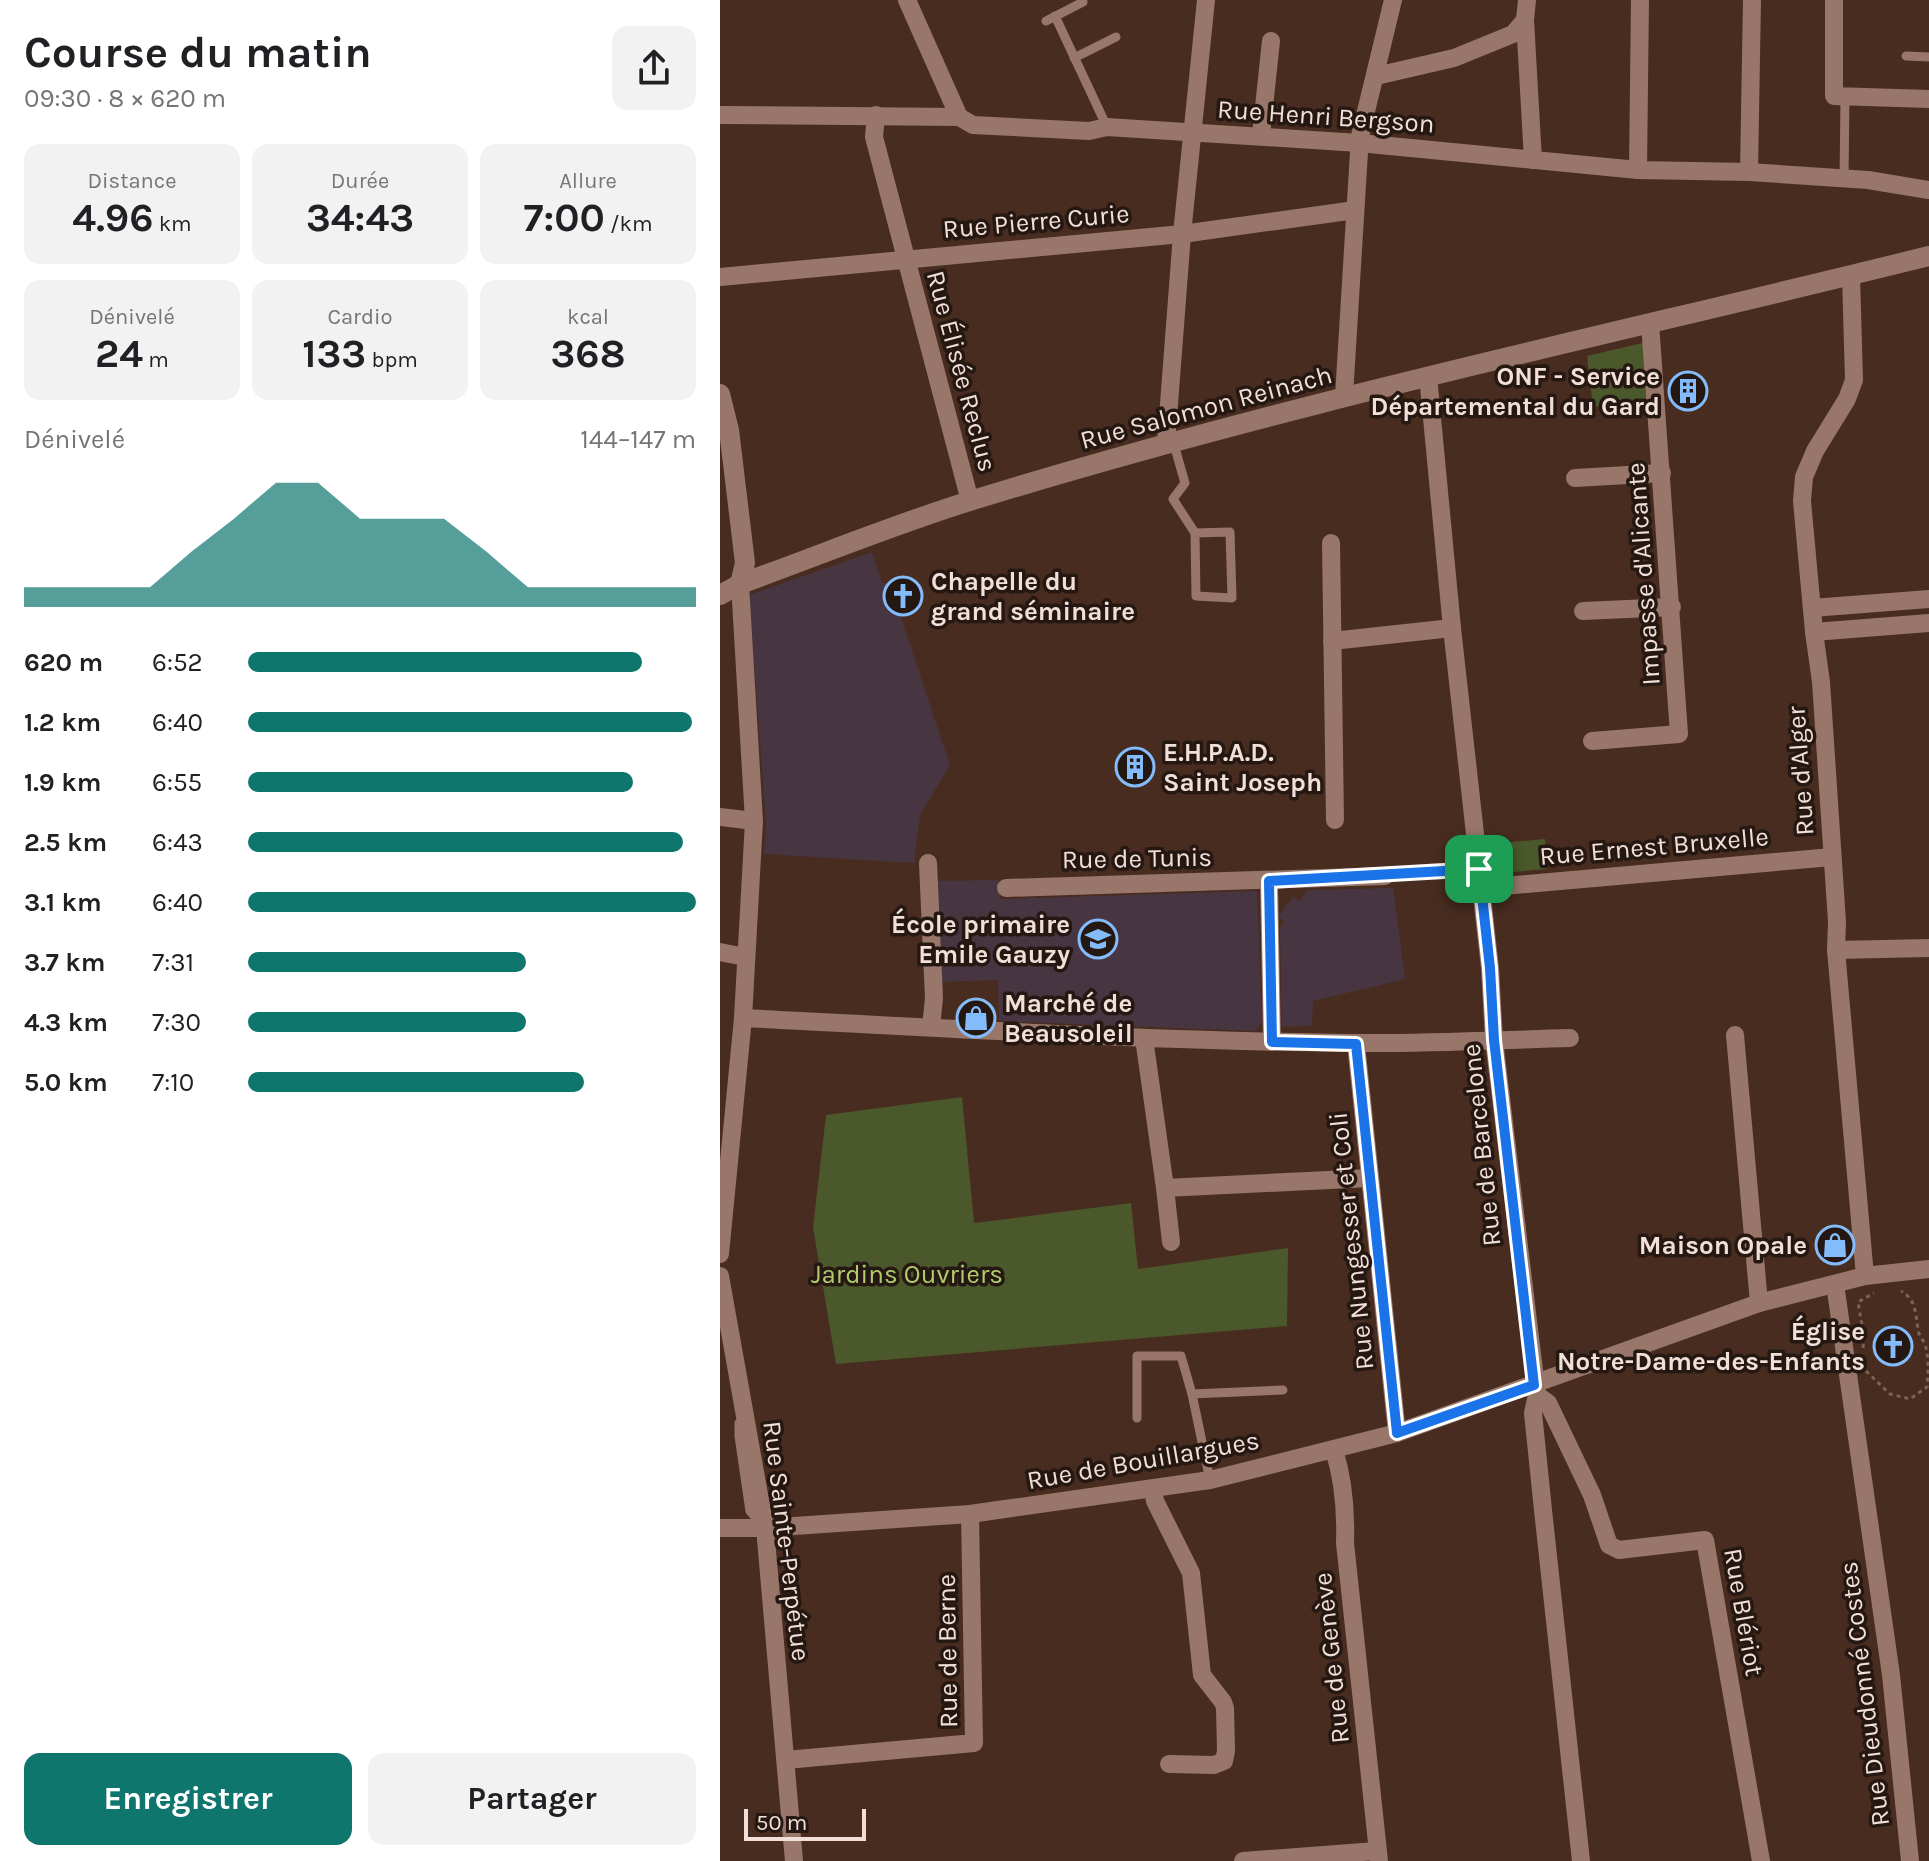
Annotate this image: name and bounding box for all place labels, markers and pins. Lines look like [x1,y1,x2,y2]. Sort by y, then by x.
place label: ONF - Service Départemental du Gard [1371,361,1660,422]
building icon: ONF - Service Départemental du Gard [1667,370,1709,412]
place label: Chapelle du grand séminaire [931,566,1135,627]
church icon: Chapelle du grand séminaire [882,575,924,617]
place label: E.H.P.A.D. Saint Joseph [1163,737,1322,798]
building icon: E.H.P.A.D. Saint Joseph [1114,746,1156,788]
pin [1445,835,1513,903]
place label: École primaire Emile Gauzy [891,908,1070,970]
school or university icon: École primaire Emile Gauzy [1077,918,1119,960]
place label: Marché de Beausoleil [1004,988,1133,1049]
shop icon: Marché de Beausoleil [955,997,997,1039]
shop icon: Maison Opale [1814,1224,1856,1266]
place label: Maison Opale [1639,1230,1807,1261]
place label: Église Notre-Dame-des-Enfants [1557,1315,1865,1377]
church icon: Église Notre-Dame-des-Enfants [1872,1325,1914,1367]

